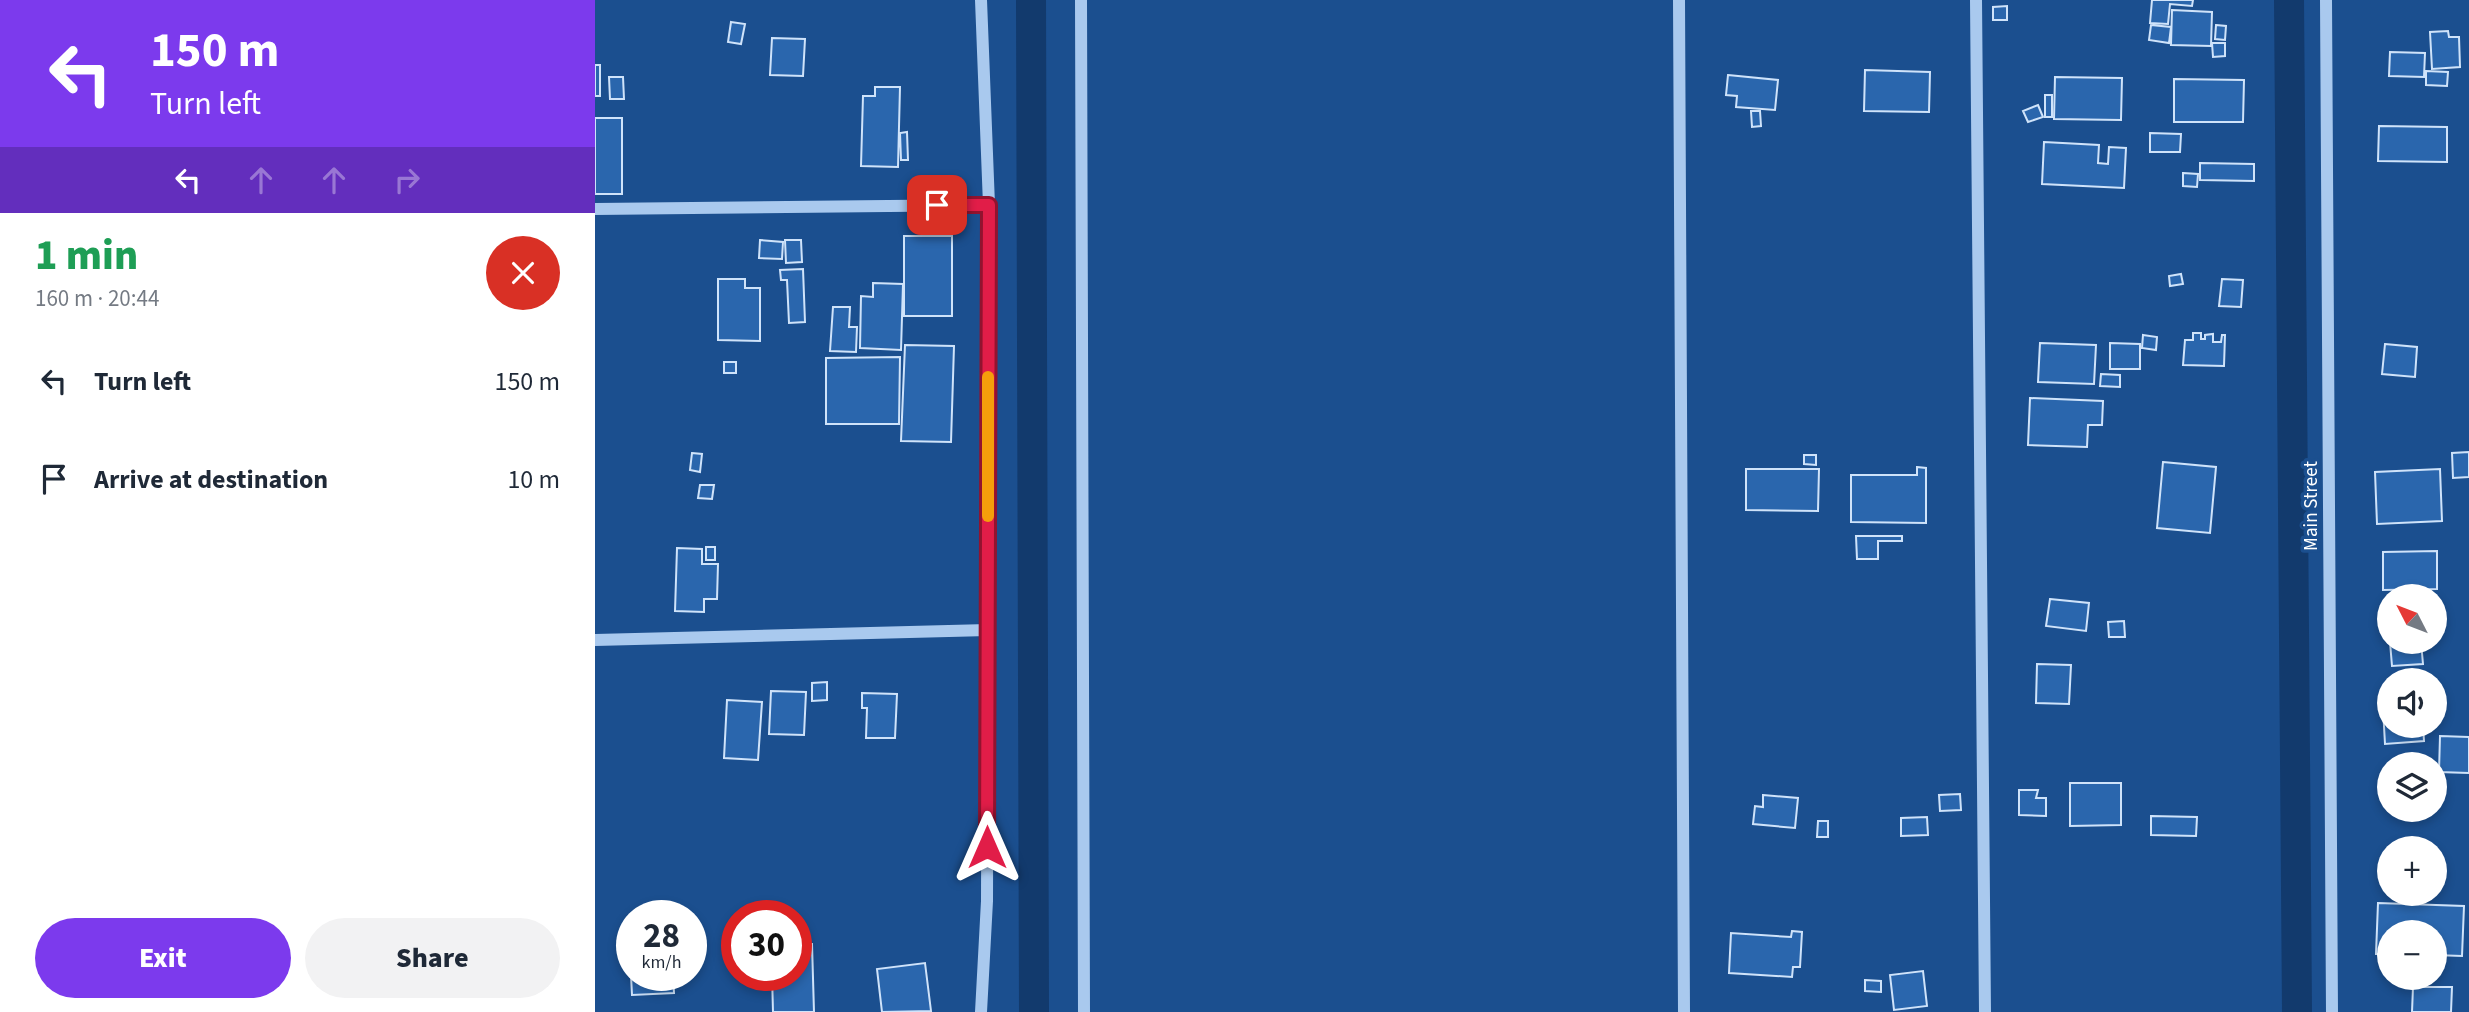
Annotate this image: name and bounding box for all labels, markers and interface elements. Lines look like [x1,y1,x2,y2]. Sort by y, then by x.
text: 150 m [150,16,279,86]
icon: left [35,28,126,119]
text: Turn left [150,81,261,127]
icon: left [169,161,207,199]
icon: ahead [242,161,280,199]
icon: ahead [315,161,353,199]
icon: right [388,161,426,199]
pin [907,175,967,235]
icon: arrive [918,186,956,224]
text: 1 min [35,226,138,286]
button: close [486,236,560,310]
text: 160 m · 20:44 [35,282,159,315]
icon: left [35,362,73,400]
text: Turn left [94,363,191,400]
text: 150 m [494,363,560,400]
icon: arrive [35,460,73,498]
street label: Main Street [2298,460,2325,551]
text: Arrive at destination [94,461,328,498]
text: 10 m [507,461,560,498]
north arrow [2377,584,2447,654]
map controls [2377,584,2447,990]
button: sound [2377,668,2447,738]
button: layers [2377,752,2447,822]
position arrow [950,810,1024,884]
button: + [2377,836,2447,906]
speed limit sign: 30 [721,900,812,991]
text: 28 [643,911,680,961]
button: Exit [35,918,291,998]
button: Share [305,918,560,998]
button: − [2377,920,2447,990]
text: km/h [642,950,681,975]

